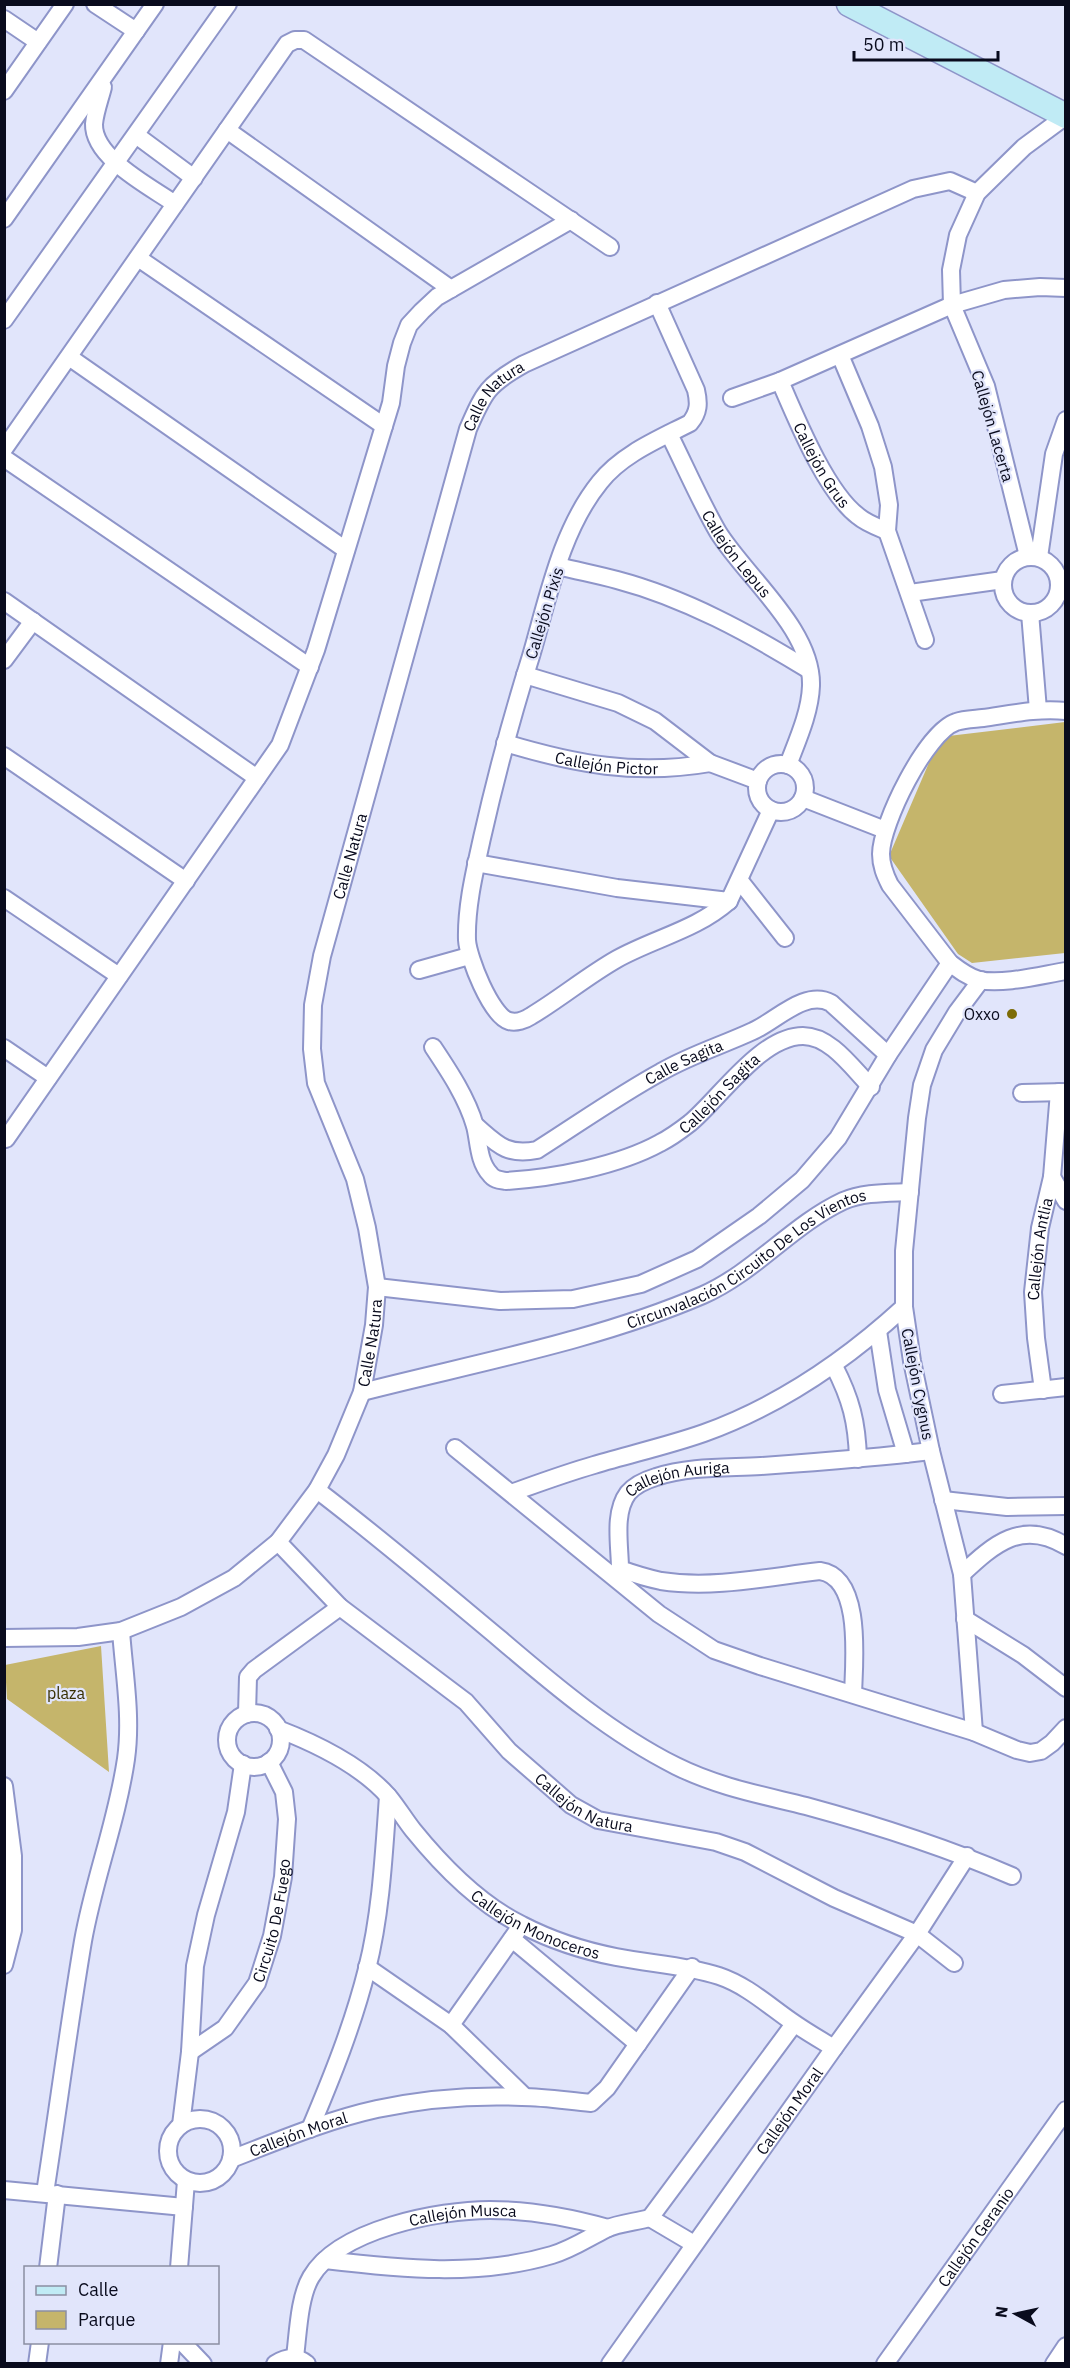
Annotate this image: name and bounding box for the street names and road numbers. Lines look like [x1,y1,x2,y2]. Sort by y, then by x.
street label: Calle Natura [458,356,528,434]
street label: Callejón Lacerta [968,368,1019,485]
street label: Callejón Grus [789,419,854,512]
street label: Callejón Lepus [698,506,776,601]
street label: Callejón Pixis [521,565,567,661]
street label: Callejón Pictor [553,747,659,778]
street label: Calle Natura [328,810,371,902]
street label: Calle Sagita [641,1035,726,1089]
street label: Callejón Sagita [675,1049,764,1138]
street label: Circunvalación Circuito De Los Vientos [624,1185,868,1333]
street label: Callejón Antlia [1023,1195,1057,1301]
street label: Calle Natura [353,1298,386,1388]
street label: Callejón Cygnus [897,1326,939,1442]
street label: Callejón Auriga [620,1457,730,1501]
street label: Callejón Natura [531,1768,635,1836]
street label: Circuito De Fuego [248,1858,294,1985]
street label: Callejón Monoceros [467,1885,602,1963]
street label: Callejón Moral [751,2064,827,2159]
street label: Callejón Moral [246,2107,350,2161]
street label: Callejón Geranio [933,2183,1018,2291]
street label: Callejón Musca [407,2200,518,2230]

